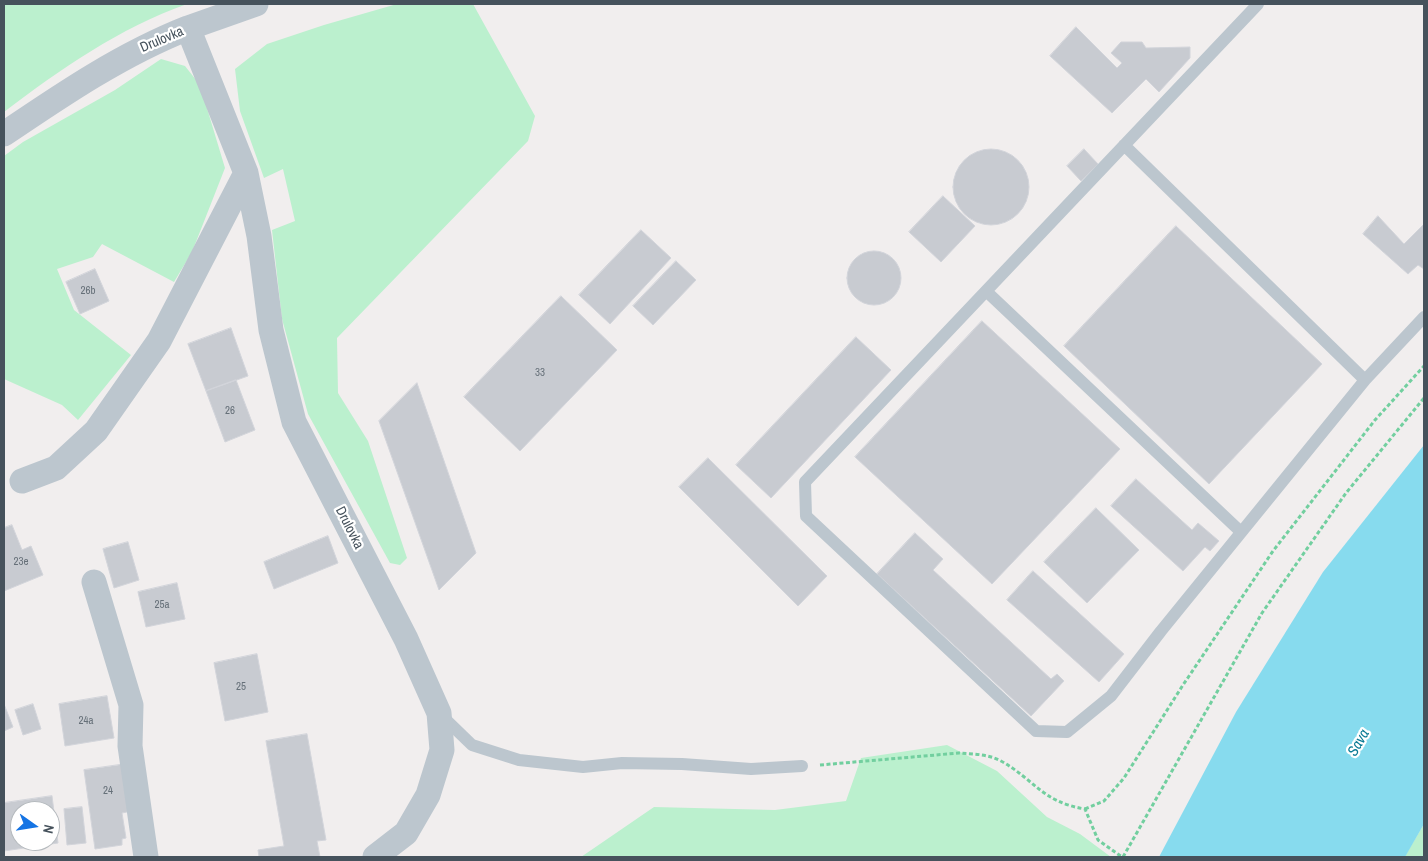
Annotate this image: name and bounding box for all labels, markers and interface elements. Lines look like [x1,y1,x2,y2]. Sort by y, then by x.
street label: Drulovka [138,23,186,57]
house number: 26b [80,284,96,298]
house number: 33 [535,366,545,380]
house number: 26 [225,404,235,418]
street label: Drulovka [331,504,367,552]
house number: 23e [13,555,29,569]
house number: 25a [154,598,170,612]
house number: 25 [236,680,246,694]
house number: 24a [78,714,94,728]
water label: Sava [1344,726,1374,760]
house number: 24 [103,784,113,798]
north arrow [10,801,60,851]
text: N [39,823,58,835]

